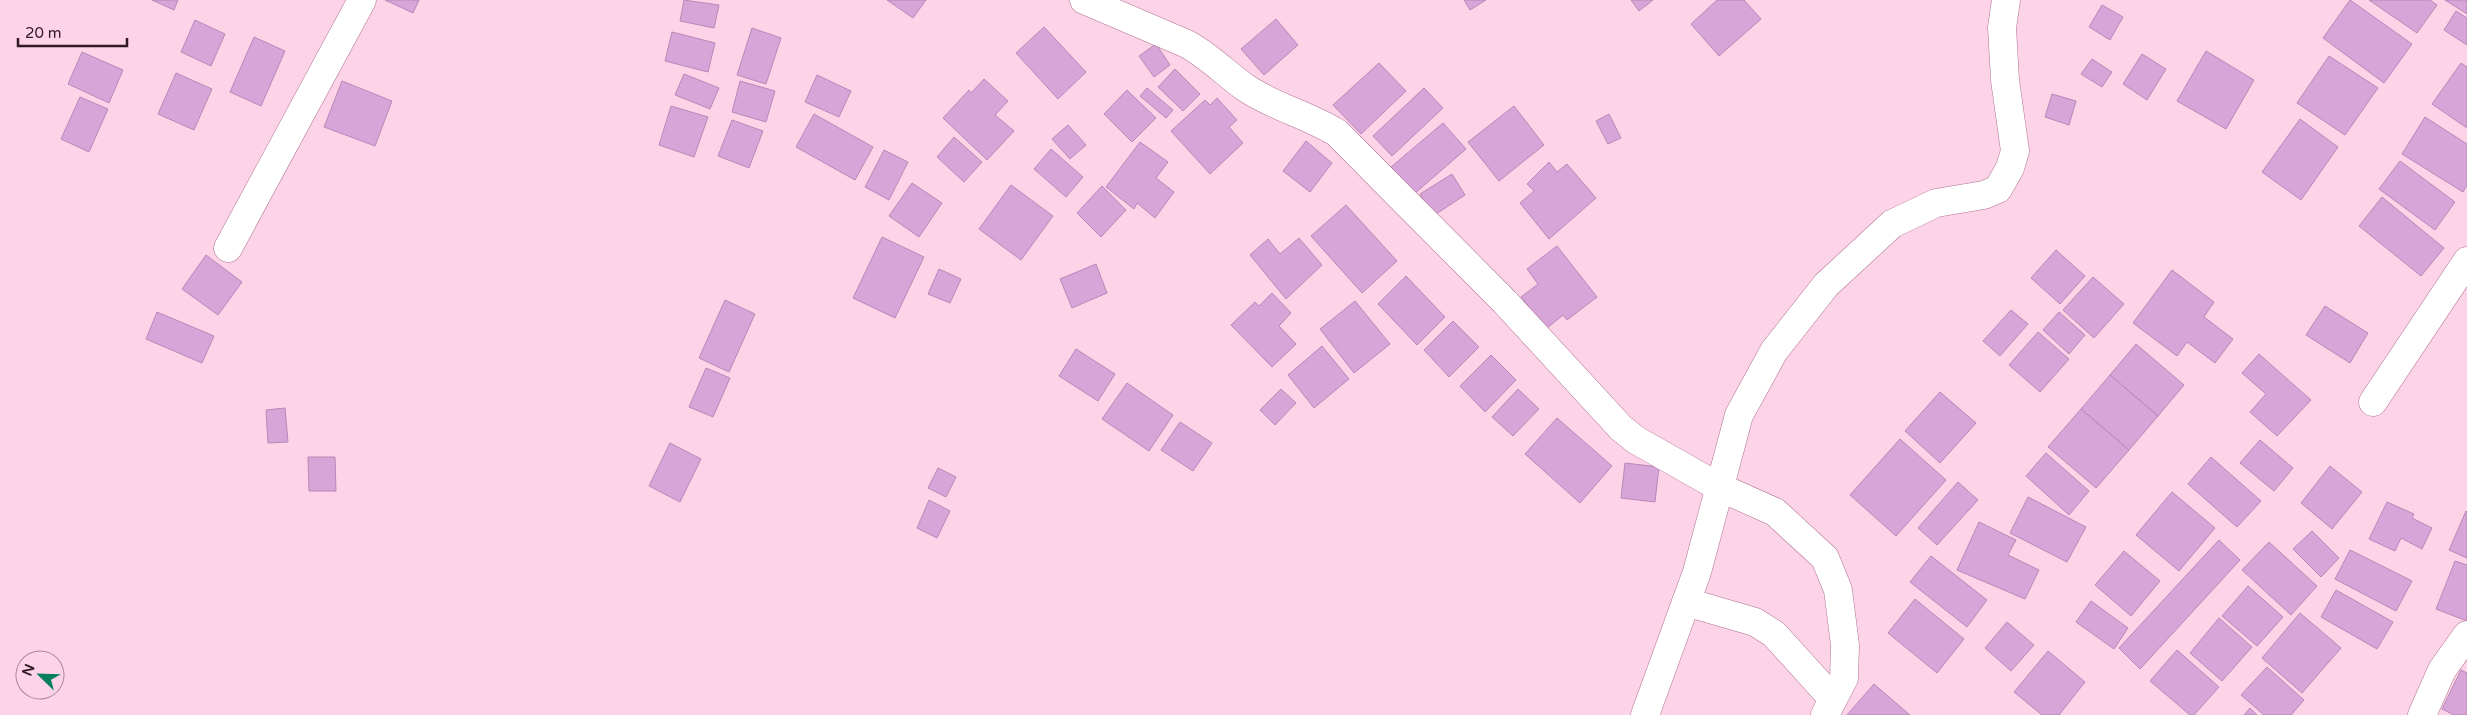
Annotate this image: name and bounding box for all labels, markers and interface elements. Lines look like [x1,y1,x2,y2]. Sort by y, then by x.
scale bar [18,15,126,47]
text: 20 m [25,24,62,42]
north arrow [15,650,65,700]
text: N [18,662,39,679]

